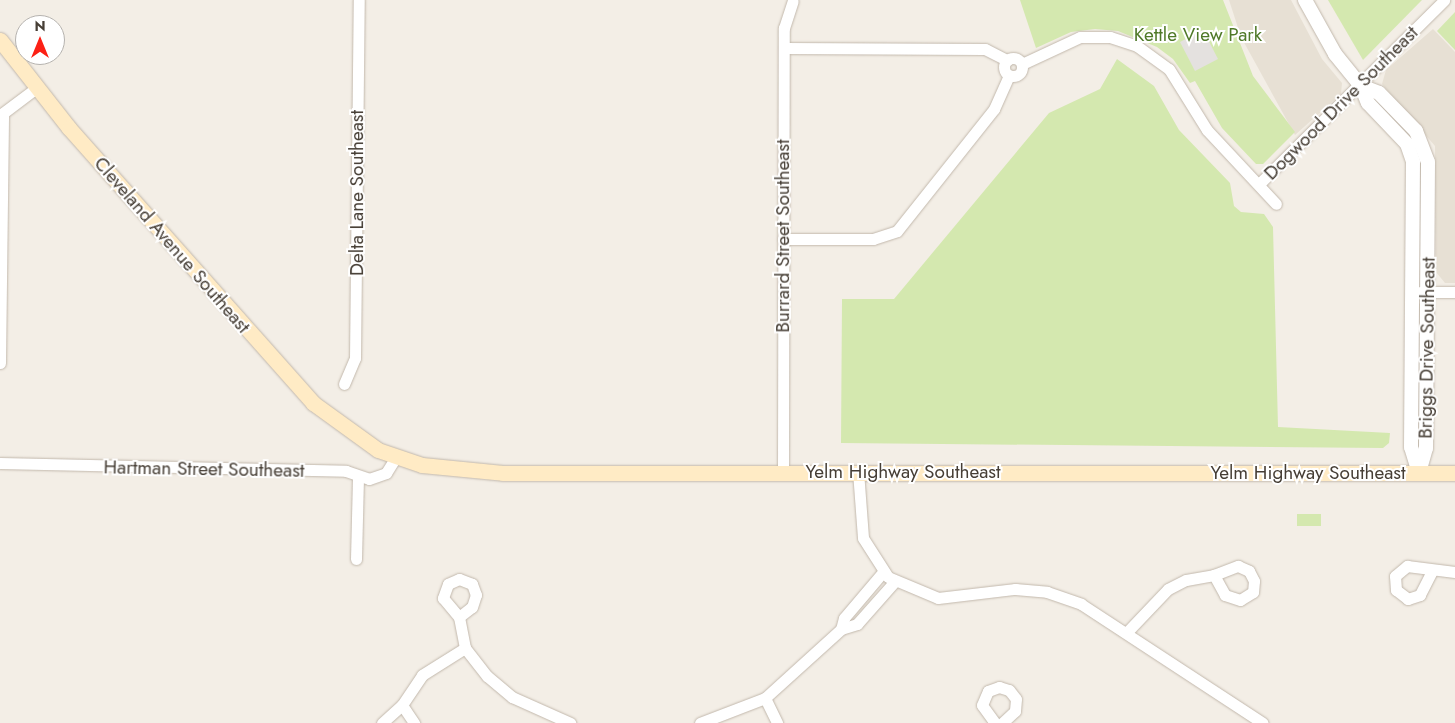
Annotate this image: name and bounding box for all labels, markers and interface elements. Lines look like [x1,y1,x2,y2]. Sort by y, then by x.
north arrow [15,15,65,65]
text: N [34,16,46,36]
street label: Dogwood Drive Southeast [1259,21,1423,185]
park label: Kettle View Park [1134,24,1262,46]
street label: Delta Lane Southeast [346,110,368,276]
street label: Burrard Street Southeast [772,139,794,333]
street label: Cleveland Avenue Southeast [89,152,255,338]
street label: Briggs Drive Southeast [1414,257,1440,439]
street label: Hartman Street Southeast [103,456,305,482]
street label: Yelm Highway Southeast [805,461,1001,483]
street label: Yelm Highway Southeast [1210,462,1406,484]

